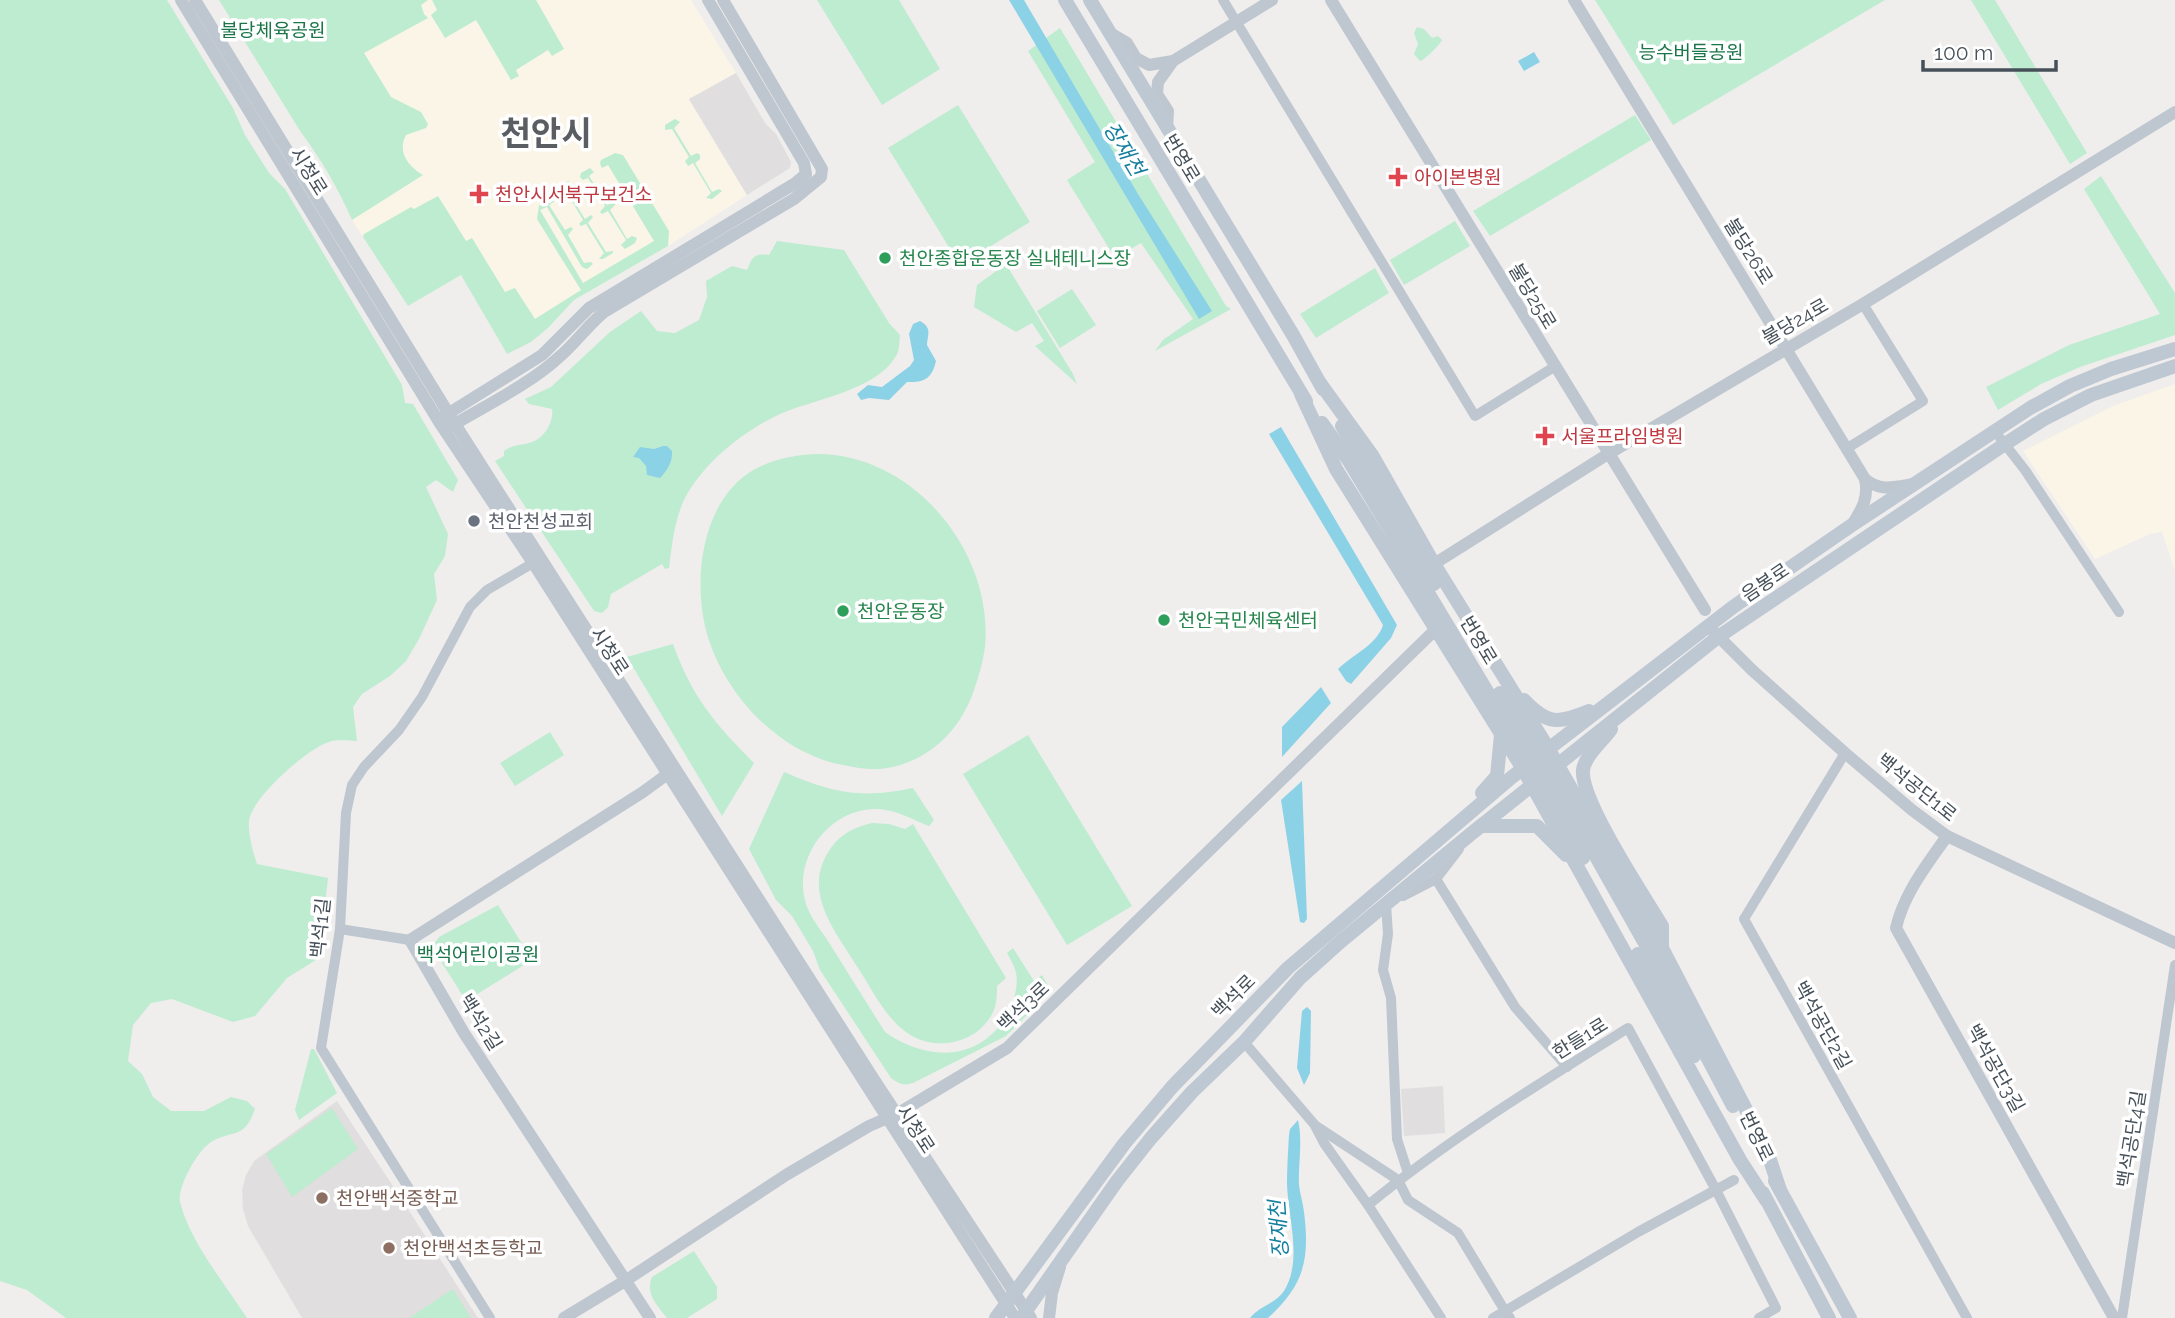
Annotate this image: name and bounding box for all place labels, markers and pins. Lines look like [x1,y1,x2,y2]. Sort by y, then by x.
place label: 아이본병원 [1414,166,1501,188]
marker: 아이본병원 [1388,167,1408,187]
place label: 천안시서북구보건소 [495,183,652,205]
marker: 천안시서북구보건소 [469,184,489,204]
place label: 천안종합운동장 실내테니스장 [899,247,1131,269]
marker: 천안종합운동장 실내테니스장 [877,250,893,266]
place label: 서울프라임병원 [1561,425,1683,447]
marker: 서울프라임병원 [1535,426,1555,446]
place label: 천안천성교회 [488,510,593,532]
marker: 천안천성교회 [466,513,482,529]
place label: 천안운동장 [857,600,944,622]
marker: 천안운동장 [835,603,851,619]
place label: 천안국민체육센터 [1178,609,1318,631]
marker: 천안국민체육센터 [1156,612,1172,628]
place label: 천안백석중학교 [336,1187,458,1209]
marker: 천안백석중학교 [314,1190,330,1206]
place label: 천안백석초등학교 [403,1237,543,1259]
marker: 천안백석초등학교 [381,1240,397,1256]

